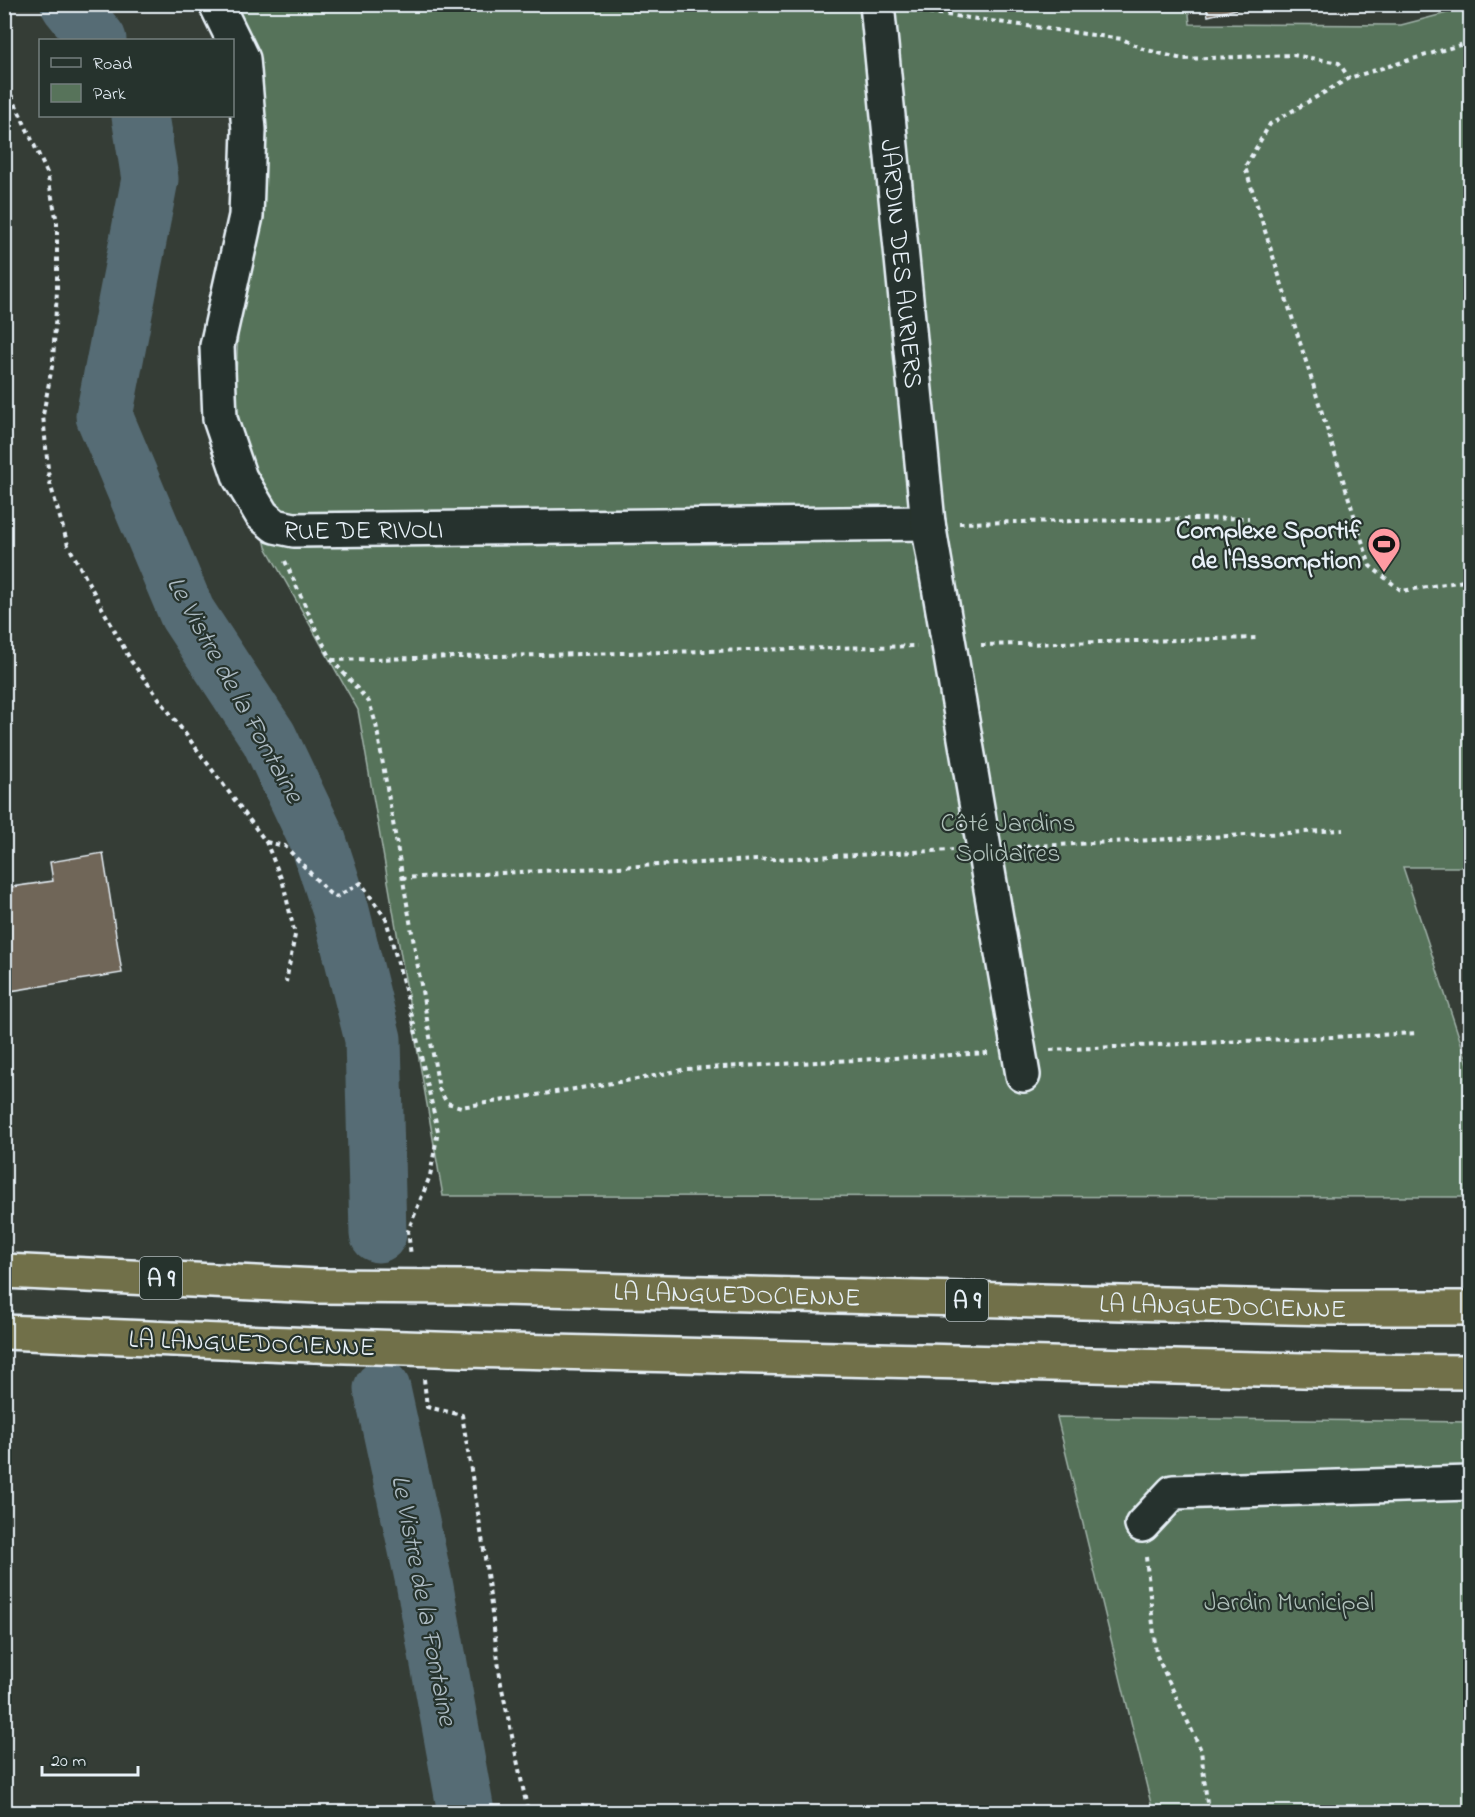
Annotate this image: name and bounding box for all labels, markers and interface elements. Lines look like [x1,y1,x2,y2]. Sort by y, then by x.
legend [39,39,234,117]
text: Road [93,52,132,78]
text: Park [93,82,126,108]
street label: JARDIN DES AURIERS [868,138,931,390]
street label: RUE DE RIVOLI [279,512,444,552]
place label: Complexe Sportif de l'Assomption [1176,513,1362,581]
sports icon: Complexe Sportif de l'Assomption [1366,526,1402,573]
water label: Le Vistre de la Fontaine [155,570,313,812]
park label: Côté Jardins Solidaires [941,806,1075,874]
road number: A 9 [140,1257,182,1299]
street label: LA LANGUEDOCIENNE [613,1275,861,1319]
road number: A 9 [946,1279,988,1321]
street label: LA LANGUEDOCIENNE [1099,1286,1346,1330]
street label: LA LANGUEDOCIENNE [128,1322,376,1368]
water label: Le Vistre de la Fontaine [379,1472,466,1731]
park label: Jardin Municipal [1204,1585,1374,1623]
scale bar [42,1739,138,1777]
text: 20 m [51,1749,86,1775]

